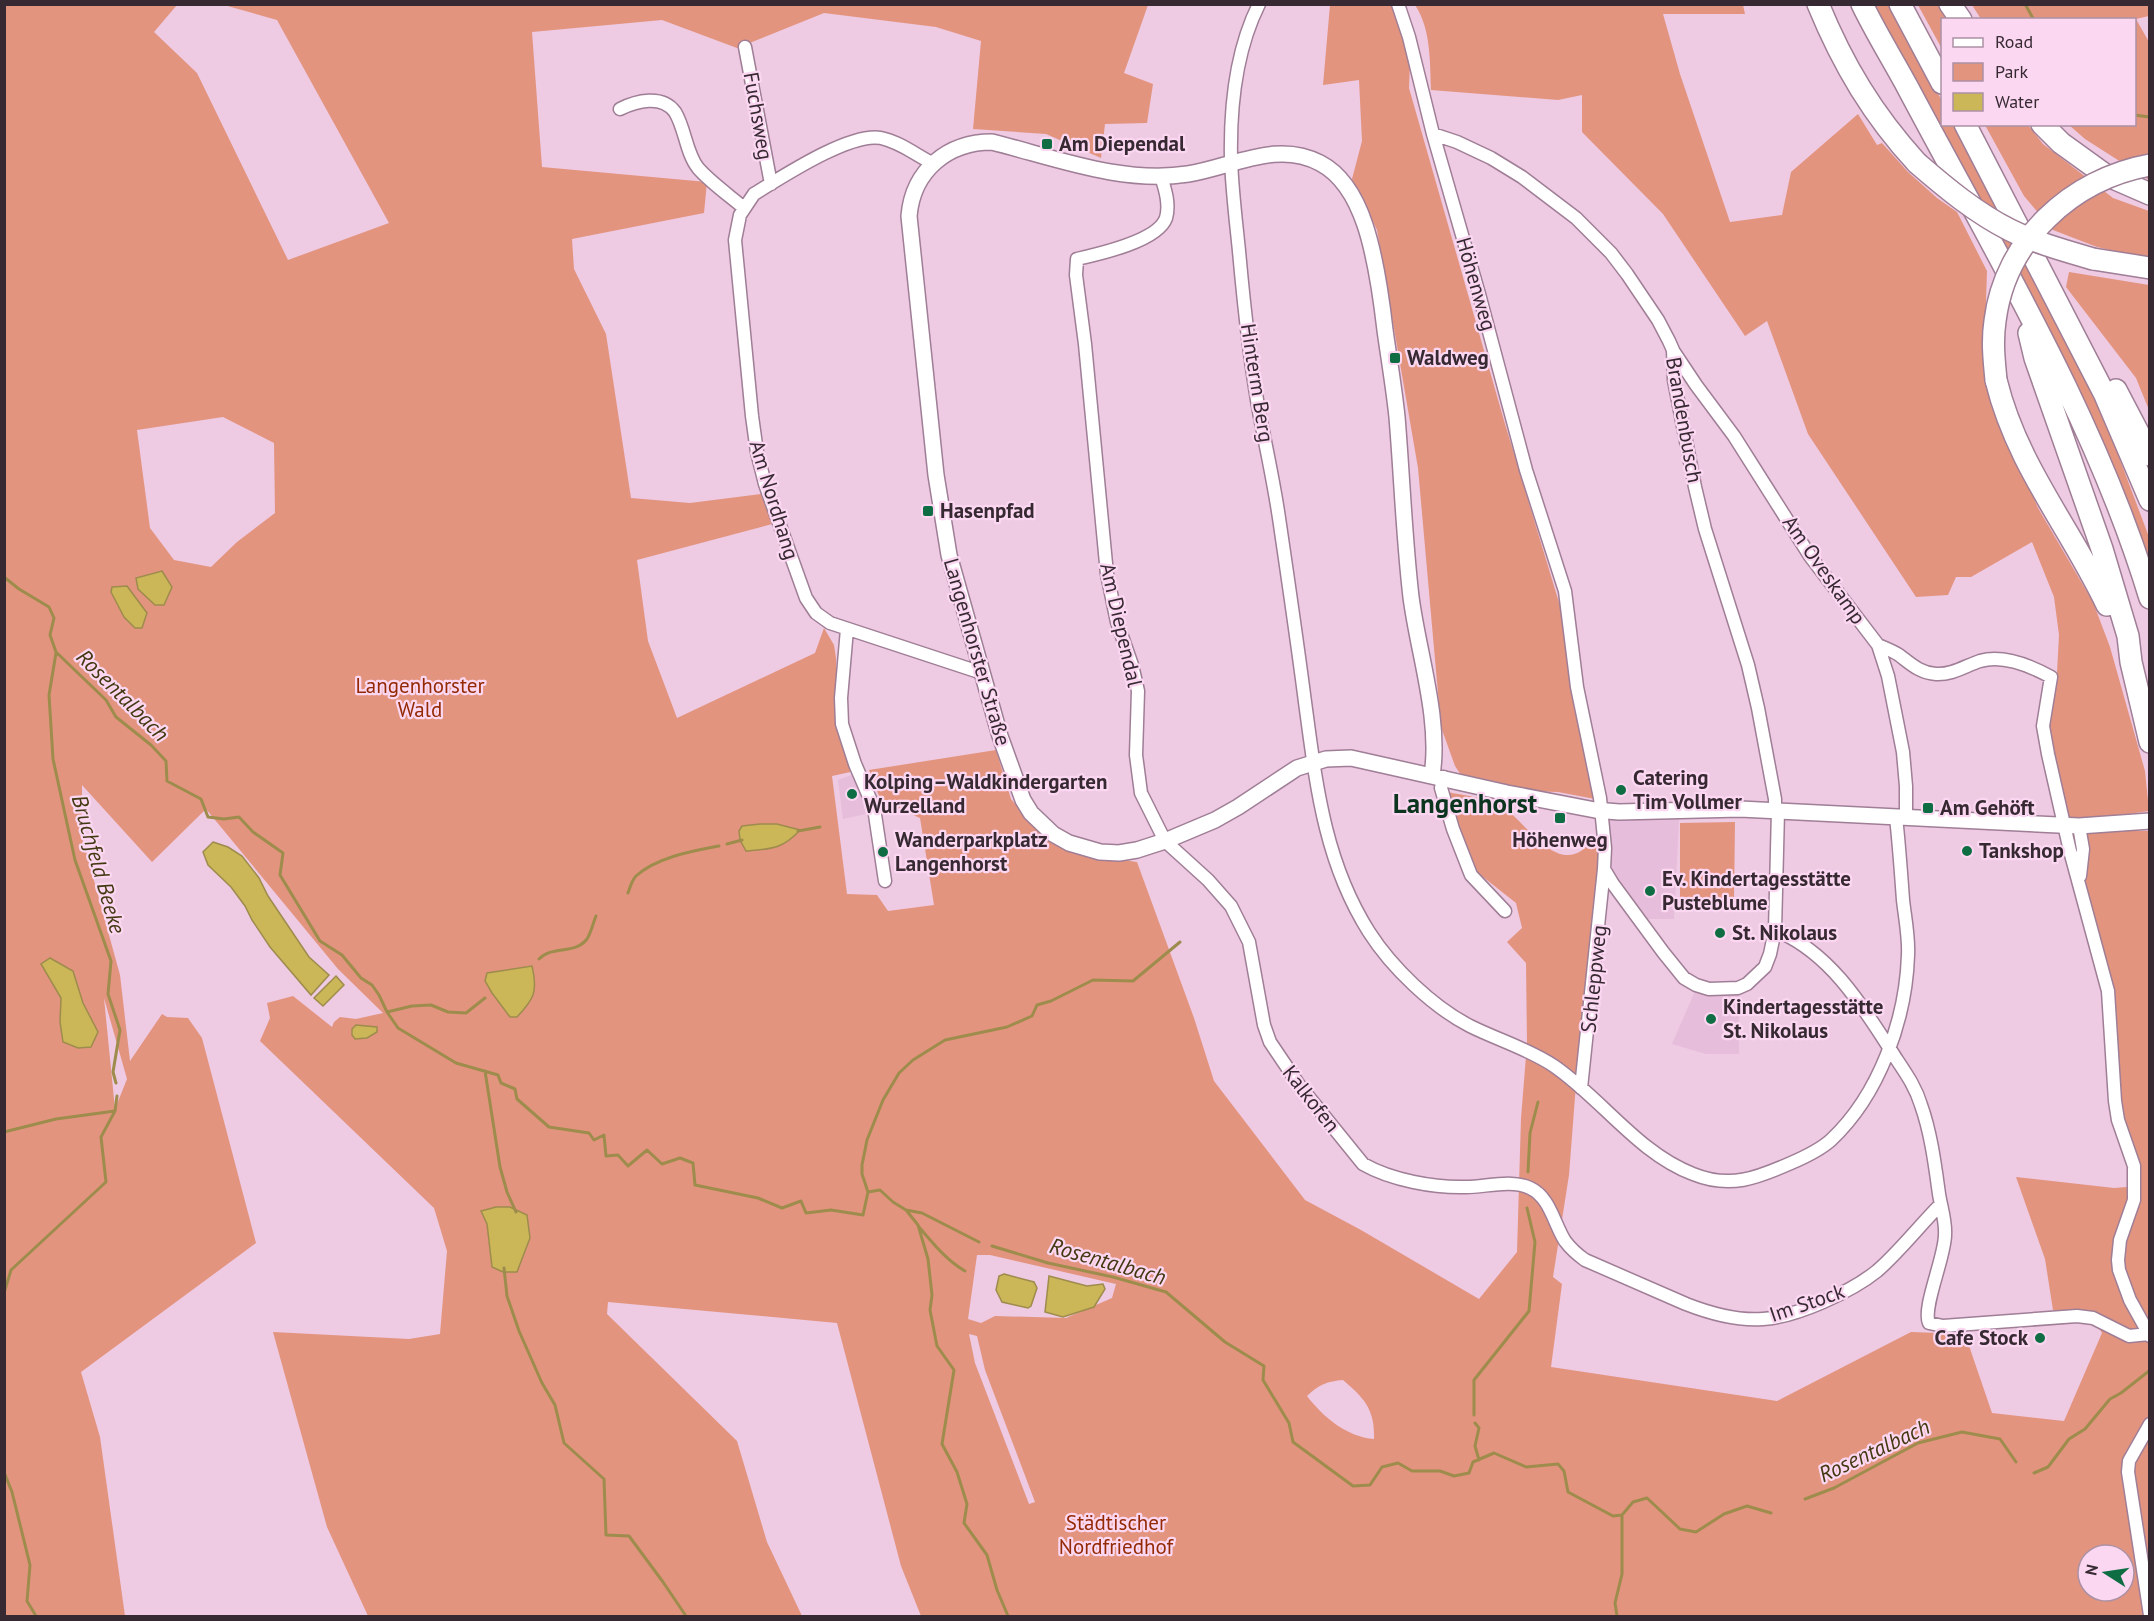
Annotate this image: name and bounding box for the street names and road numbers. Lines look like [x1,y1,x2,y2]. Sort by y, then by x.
street label: Fuchsweg [737,70,780,162]
street label: Höhenweg [1450,234,1503,334]
street label: Hinterm Berg [1235,322,1280,444]
street label: Brandenbusch [1660,355,1709,485]
street label: Am Nordhang [744,437,805,563]
street label: Am Oveskamp [1777,510,1872,630]
street label: Langenhorster Straße [938,555,1017,749]
street label: Am Diependal [1094,560,1149,689]
street label: Schleppweg [1574,924,1613,1034]
street label: Kalkofen [1277,1060,1346,1138]
street label: Im Stock [1766,1277,1848,1328]

